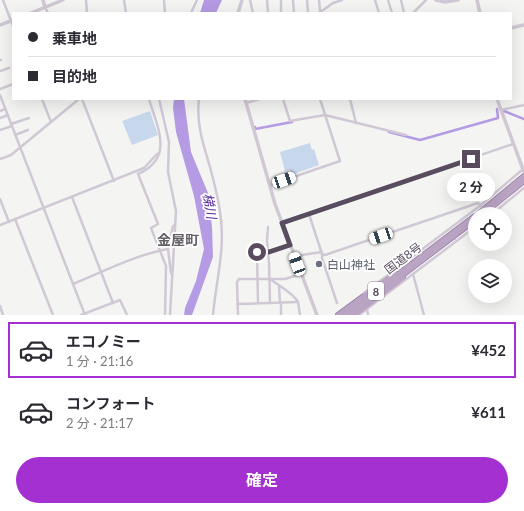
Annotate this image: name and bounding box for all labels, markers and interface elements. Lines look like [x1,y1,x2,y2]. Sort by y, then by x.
text: 乗車地 [52,29,97,47]
text: 目的地 [52,67,97,85]
route end [462,150,480,168]
car [271,170,297,190]
callout: 2 分 [447,173,495,201]
text: 2 分 [459,179,483,195]
water label: 梯川 [200,192,220,222]
map controls [468,207,512,303]
button: locate [468,207,512,251]
car [368,226,394,246]
district label: 金屋町 [157,231,199,248]
street label: 国道8号 [381,239,425,277]
route start [248,243,266,261]
car [287,251,307,277]
place label: 白山神社 [327,257,375,272]
marker: 白山神社 [314,259,324,269]
button: layers [468,259,512,303]
road number: 8 [368,282,384,300]
icon: car [18,332,54,368]
text: エコノミー [66,332,141,350]
text: ¥452 [471,341,506,359]
text: 1 分 · 21:16 [66,353,133,369]
icon: car [18,394,54,430]
text: コンフォート [66,394,156,412]
text: ¥611 [471,403,506,421]
text: 2 分 · 21:17 [66,415,133,431]
button: 確定 [16,457,508,503]

